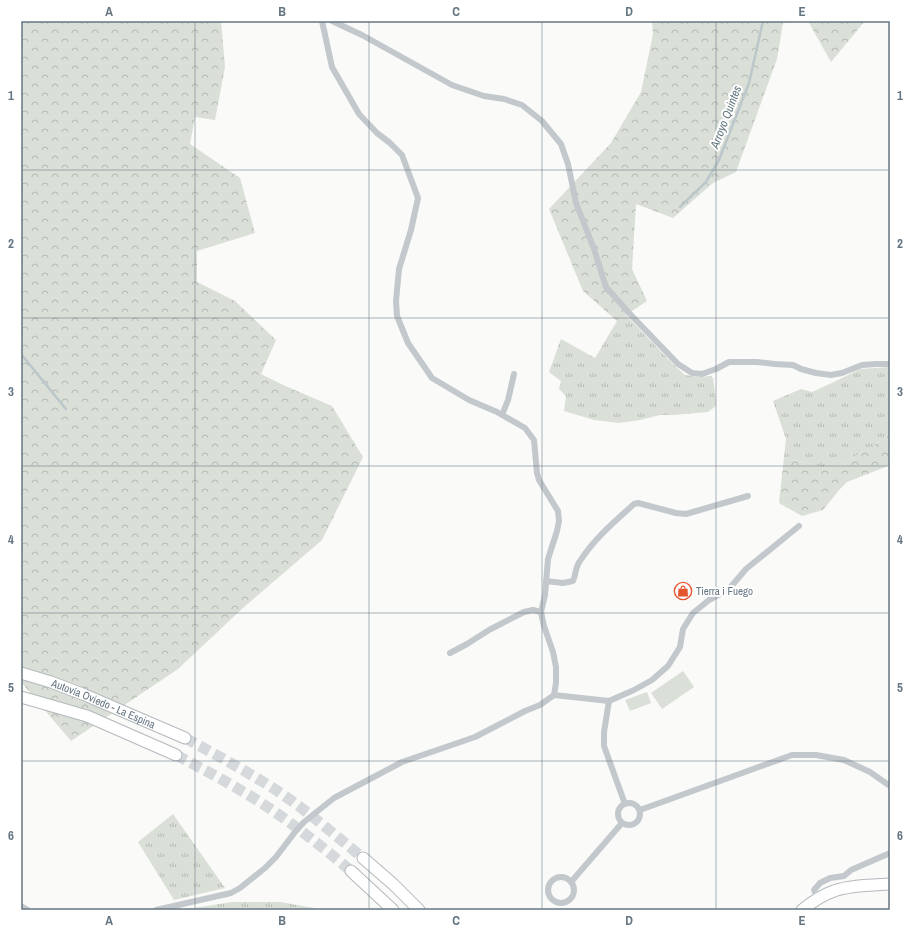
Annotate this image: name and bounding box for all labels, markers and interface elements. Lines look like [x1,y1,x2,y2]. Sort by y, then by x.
text: A [105,3,113,20]
text: B [278,3,286,20]
text: C [452,3,460,20]
text: D [625,3,633,20]
text: E [798,3,806,20]
water label: Arroyo Quintes [706,83,745,152]
text: 1 [8,87,14,104]
text: 1 [897,87,903,104]
text: 2 [8,235,14,252]
text: 2 [897,235,903,252]
text: 3 [8,383,14,400]
text: 3 [897,383,903,400]
text: 4 [8,531,14,548]
text: 4 [897,531,903,548]
shop icon: Tierra i Fuego [673,581,693,601]
place label: Tierra i Fuego [696,584,753,598]
street label: Autovía Oviedo - La Espina [49,676,157,731]
text: 5 [8,679,14,696]
text: 5 [897,679,903,696]
text: 6 [8,827,14,844]
text: 6 [897,827,903,844]
text: A [105,912,113,929]
text: B [278,912,286,929]
text: C [452,912,460,929]
text: D [625,912,633,929]
text: E [798,912,806,929]

